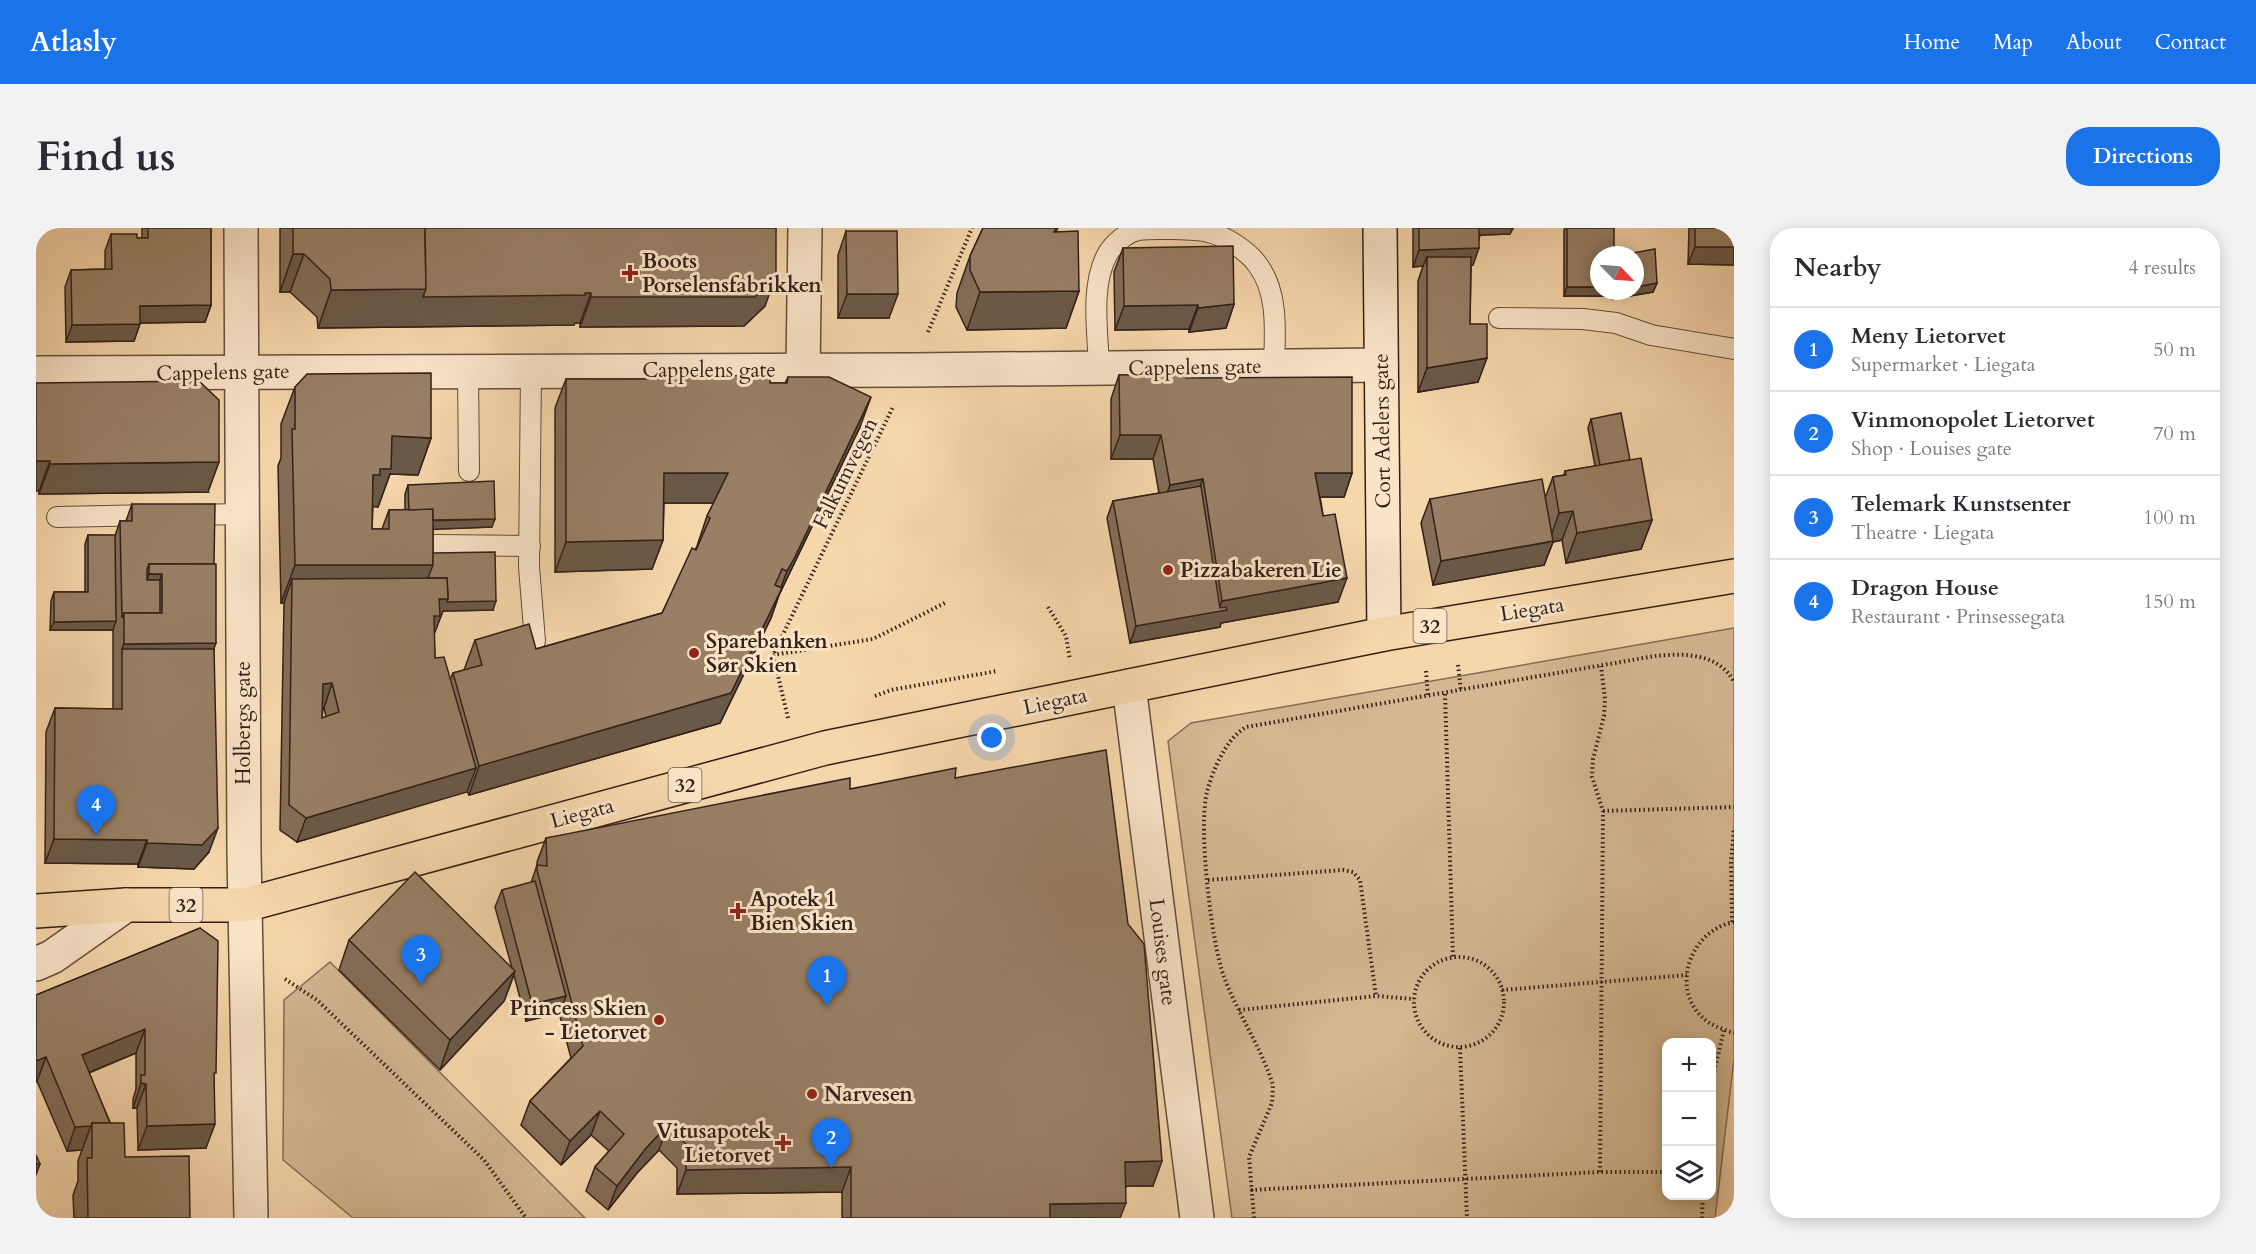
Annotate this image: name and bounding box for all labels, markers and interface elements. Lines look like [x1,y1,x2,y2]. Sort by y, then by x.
text: Atlasly [30,23,117,61]
text: Home [1904,28,1960,57]
text: Map [1993,28,2033,57]
text: About [2066,28,2122,57]
text: Contact [2155,28,2226,57]
button: Directions [2066,127,2220,186]
text: Find us [36,128,176,185]
north arrow [1590,246,1644,300]
place label: Boots Porselensfabrikken [642,247,822,300]
text: Nearby [1794,250,1882,285]
text: 4 results [2128,254,2196,281]
marker: Boots Porselensfabrikken [623,266,637,280]
text: Meny Lietorvet [1851,321,2006,351]
text: 1 [1808,336,1819,363]
text: 50 m [2153,336,2196,363]
text: Supermarket · Liegata [1851,351,2035,378]
street label: Cappelens gate [1128,352,1262,383]
street label: Cort Adelers gate [1367,353,1398,509]
street label: Cappelens gate [642,356,776,385]
street label: Cappelens gate [156,357,290,388]
text: Vinmonopolet Lietorvet [1851,405,2095,435]
street label: Falkumvegen [806,413,885,534]
text: 2 [1808,420,1819,447]
text: 70 m [2153,420,2196,447]
text: Shop · Louises gate [1851,435,2012,462]
text: Telemark Kunstsenter [1851,489,2071,519]
text: 3 [1808,504,1819,531]
text: 100 m [2143,504,2196,531]
text: Theatre · Liegata [1851,519,1995,546]
place label: Pizzabakeren Lie [1180,556,1342,585]
marker: Pizzabakeren Lie [1161,563,1175,577]
text: Dragon House [1851,573,1999,603]
text: 4 [1808,588,1819,615]
text: 150 m [2143,588,2196,615]
street label: Liegata [1498,590,1566,629]
text: Restaurant · Prinsessegata [1851,603,2065,630]
road number: 32 [1414,609,1446,643]
place label: Sparebanken Sør Skien [706,627,828,680]
marker: Sparebanken Sør Skien [687,646,701,660]
street label: Holbergs gate [229,661,258,785]
street label: Liegata [1020,681,1090,722]
your location [977,723,1006,752]
road number: 32 [668,768,702,802]
pin: 4 [76,786,116,835]
street label: Liegata [547,791,617,836]
place label: Apotek 1 Bien Skien [750,885,855,938]
road number: 32 [170,888,202,922]
street label: Louises gate [1142,897,1183,1007]
marker: Apotek 1 Bien Skien [731,904,745,918]
pin: 3 [402,936,440,985]
pin: 1 [808,956,846,1006]
place label: Princess Skien - Lietorvet [510,994,648,1047]
marker: Princess Skien - Lietorvet [652,1013,666,1027]
map controls [1662,1038,1716,1200]
button: + [1662,1038,1716,1092]
place label: Narvesen [824,1080,913,1109]
marker: Narvesen [805,1087,819,1101]
button: − [1662,1092,1716,1146]
place label: Vitusapotek Lietorvet [656,1117,772,1170]
pin: 2 [812,1118,850,1168]
marker: Vitusapotek Lietorvet [776,1136,790,1150]
button: layers [1662,1146,1716,1200]

